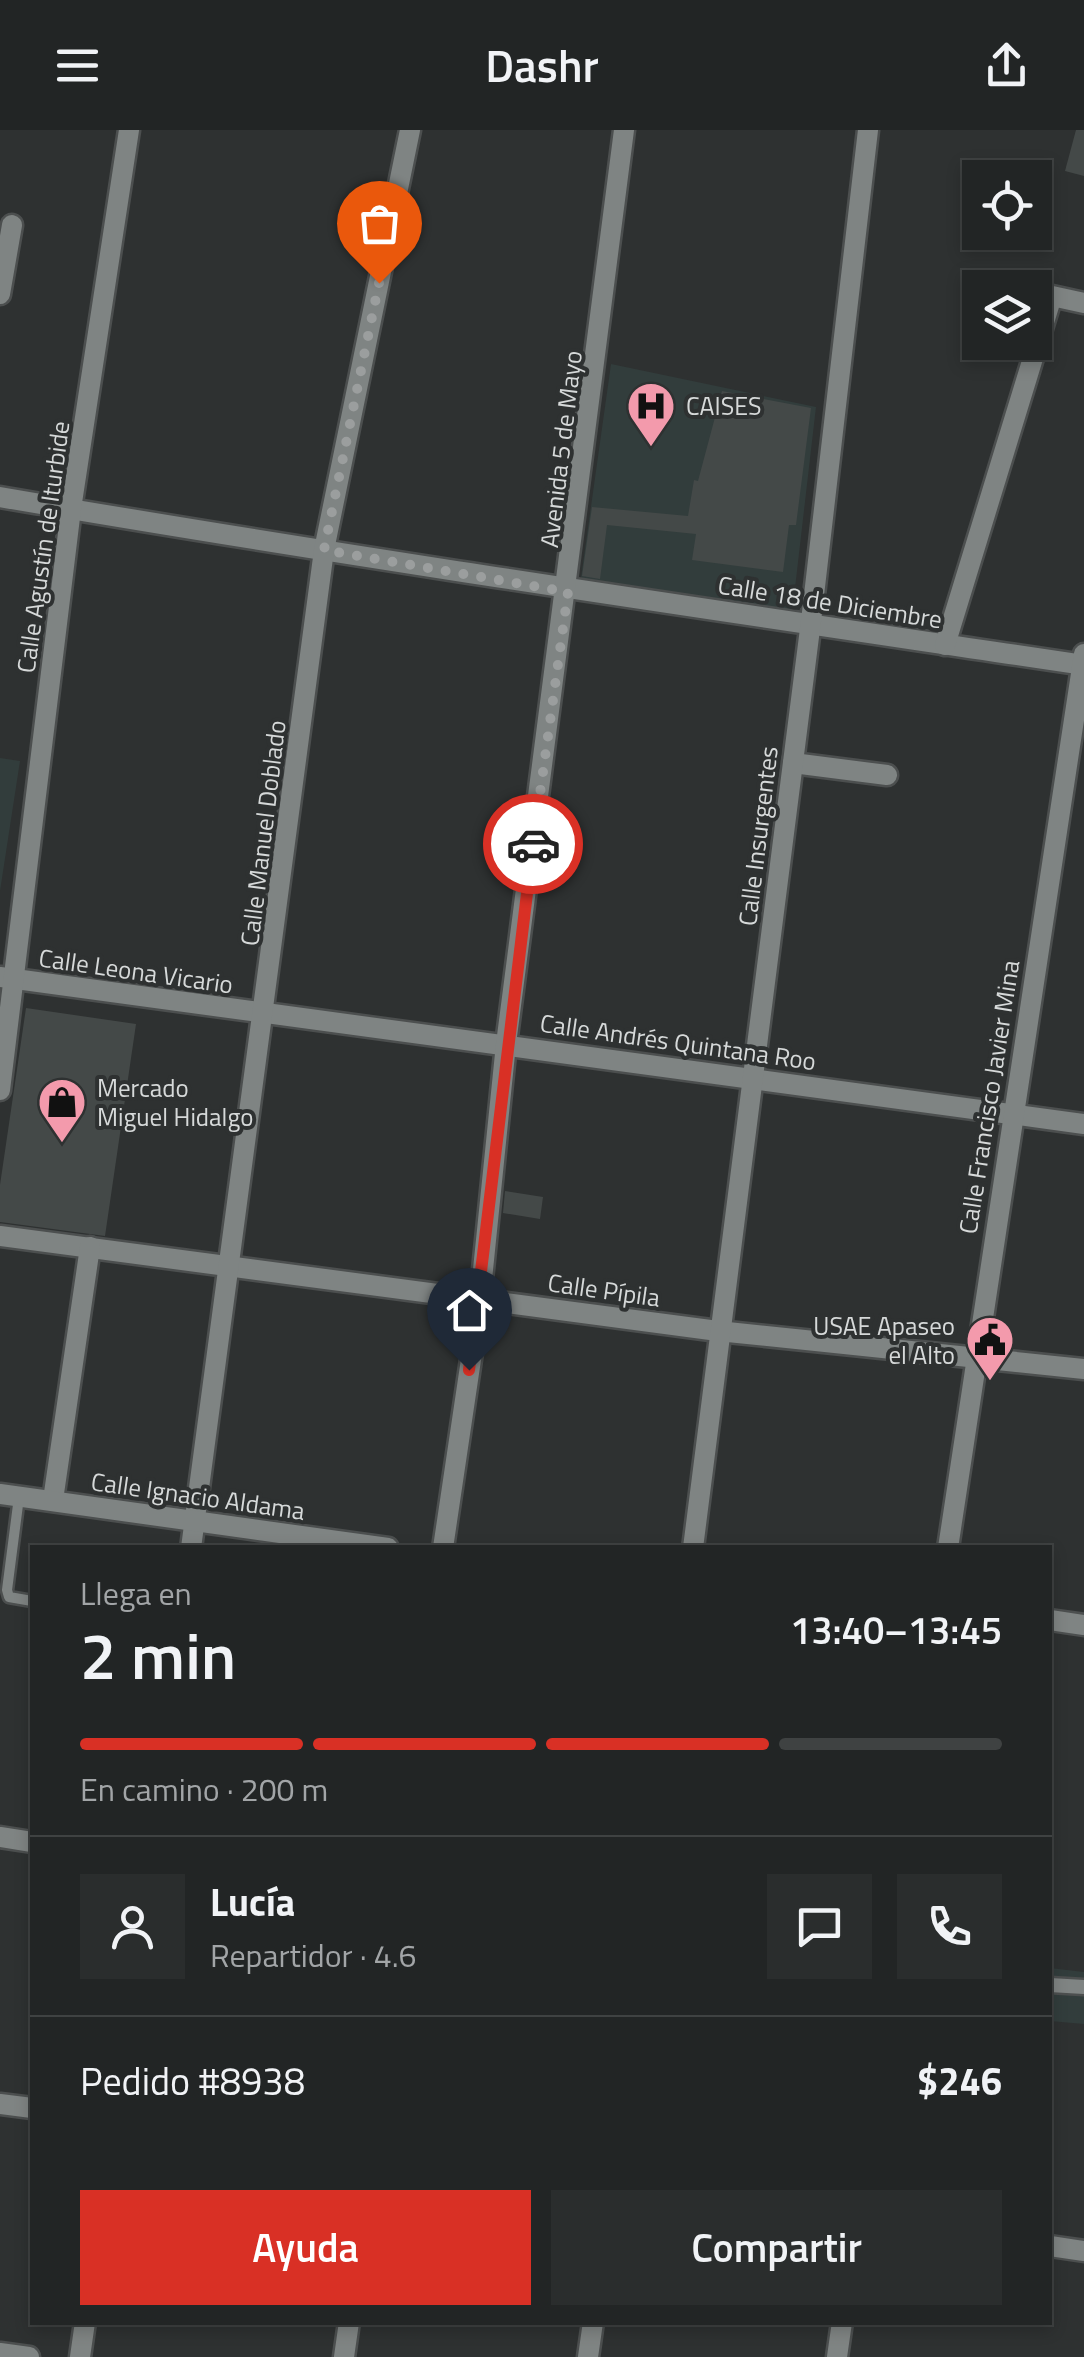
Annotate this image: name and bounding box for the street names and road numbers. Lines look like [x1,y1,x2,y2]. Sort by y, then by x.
street label: Avenida 5 de Mayo [530,348,592,550]
street label: Calle Agustín de Iturbide [7,419,79,675]
street label: Calle 18 de Diciembre [715,566,945,638]
street label: Calle Manuel Doblado [230,718,296,948]
street label: Calle Insurgentes [728,744,788,928]
street label: Calle Leona Vicario [36,939,236,1003]
street label: Calle Francisco Javier Mina [949,957,1029,1237]
street label: Calle Andrés Quintana Roo [537,1004,819,1080]
street label: Calle Pípila [545,1263,663,1317]
street label: Calle Ignacio Aldama [89,1462,308,1530]

